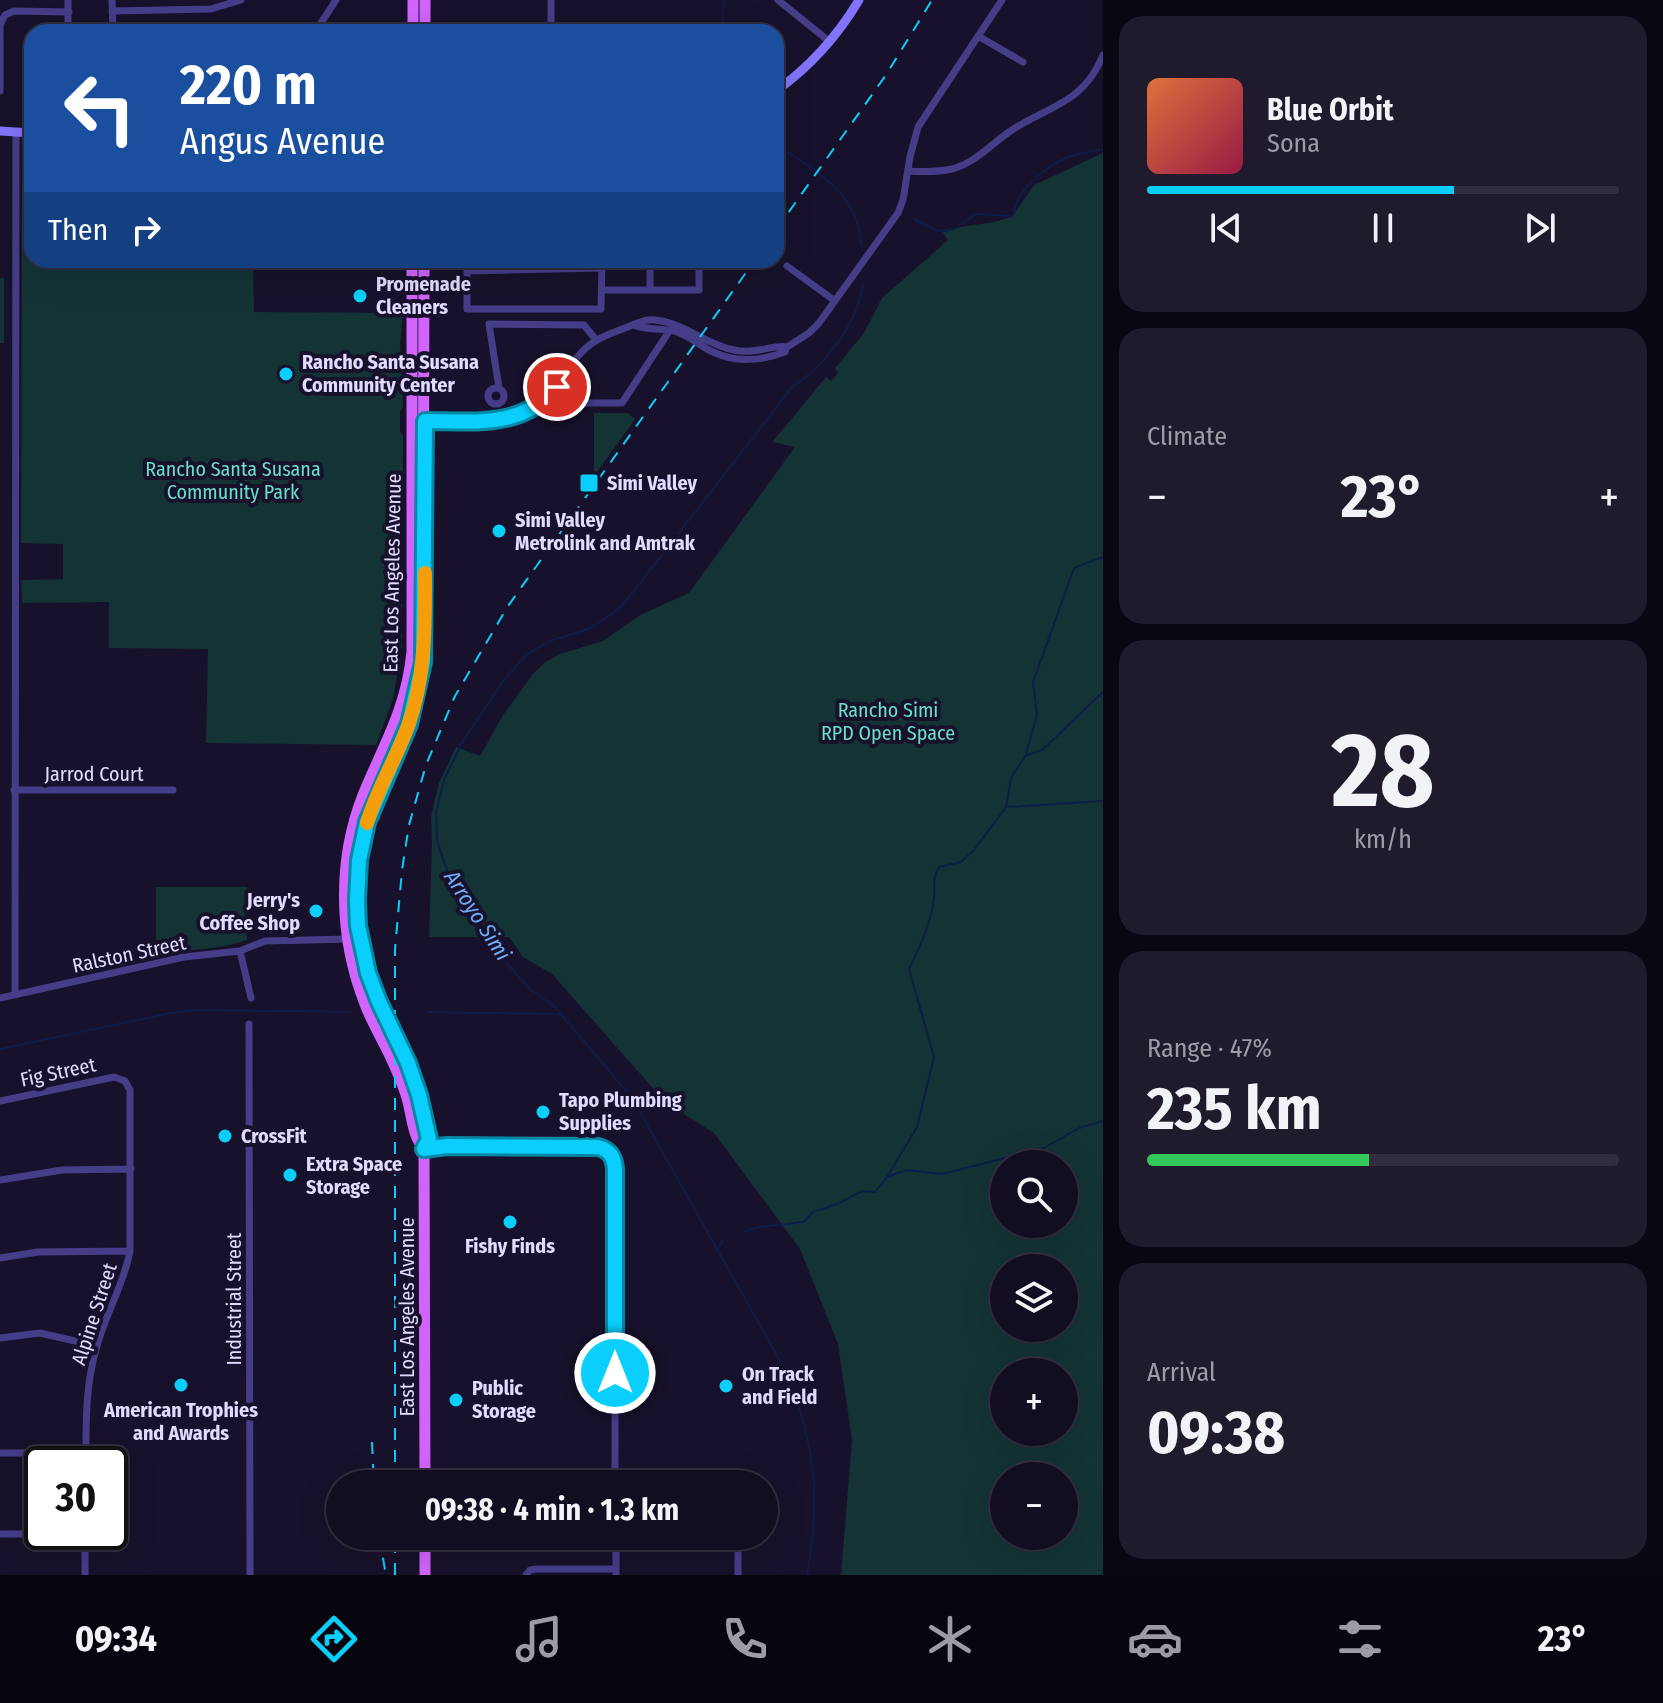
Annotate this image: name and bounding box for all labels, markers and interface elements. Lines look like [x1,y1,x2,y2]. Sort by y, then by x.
text: 220 m [180,52,317,119]
icon: left [48,56,152,160]
text: Blue Orbit [1267,92,1393,128]
text: Angus Avenue [180,120,385,164]
text: Sona [1267,128,1320,159]
icon: previous [1204,206,1248,250]
icon: pause [1361,206,1405,250]
icon: next [1518,206,1562,250]
icon: right [124,208,168,252]
text: Then [48,212,108,248]
place label: Promenade Cleaners [376,272,471,319]
marker: Promenade Cleaners [351,287,369,305]
place label: Rancho Santa Susana Community Center [302,350,479,397]
pin [523,353,591,421]
marker: Rancho Santa Susana Community Center [277,365,295,383]
icon: arrive [535,365,579,409]
text: Climate [1147,421,1227,452]
park label: Rancho Santa Susana Community Park [145,457,321,504]
text: 23° [1341,461,1425,533]
place label: Simi Valley [607,471,697,495]
text: − [1147,471,1167,524]
text: + [1599,471,1619,524]
marker: Simi Valley [578,472,600,494]
street label: East Los Angeles Avenue [378,473,406,673]
place label: Simi Valley Metrolink and Amtrak [515,508,696,555]
marker: Simi Valley Metrolink and Amtrak [490,522,508,540]
park label: Rancho Simi RPD Open Space [821,698,955,745]
text: 28 [1331,709,1435,834]
street label: Jarrod Court [45,762,144,786]
text: km/h [1354,824,1412,855]
water label: Arroyo Simi [438,864,517,966]
place label: Jerry's Coffee Shop [199,888,300,935]
marker: Jerry's Coffee Shop [307,902,325,920]
street label: Ralston Street [70,930,188,978]
text: Range · 47% [1147,1033,1272,1064]
street label: Fig Street [18,1052,98,1092]
text: 235 km [1147,1073,1321,1145]
place label: Tapo Plumbing Supplies [559,1088,682,1135]
marker: Tapo Plumbing Supplies [534,1103,552,1121]
place label: CrossFit [241,1124,308,1148]
marker: CrossFit [216,1127,234,1145]
map controls [990,1150,1078,1550]
button: search [990,1150,1078,1238]
place label: Extra Space Storage [306,1152,402,1199]
marker: Extra Space Storage [281,1166,299,1184]
marker: Fishy Finds [501,1213,519,1231]
street label: East Los Angeles Avenue [395,1217,419,1417]
street label: Industrial Street [222,1232,246,1365]
place label: Fishy Finds [465,1234,555,1258]
button: layers [990,1254,1078,1342]
street label: Alpine Street [66,1260,122,1368]
position arrow [573,1331,657,1415]
text: Arrival [1147,1357,1216,1388]
button: + [990,1358,1078,1446]
place label: On Track and Field [742,1362,817,1409]
marker: American Trophies and Awards [172,1376,190,1394]
place label: Public Storage [472,1376,536,1423]
marker: On Track and Field [717,1377,735,1395]
marker: Public Storage [447,1391,465,1409]
text: 09:38 [1147,1397,1285,1469]
place label: American Trophies and Awards [103,1398,258,1445]
speed limit sign: 30 [24,1446,128,1550]
button: − [990,1462,1078,1550]
text: 09:38 · 4 min · 1.3 km [425,1492,679,1528]
icon: directions [306,1611,362,1667]
icon: music [511,1611,567,1667]
icon: phone [717,1611,773,1667]
icon: climate [922,1611,978,1667]
icon: car [1127,1611,1183,1667]
icon: filters [1332,1611,1388,1667]
text: 09:34 [75,1617,157,1661]
text: 23° [1538,1617,1588,1661]

